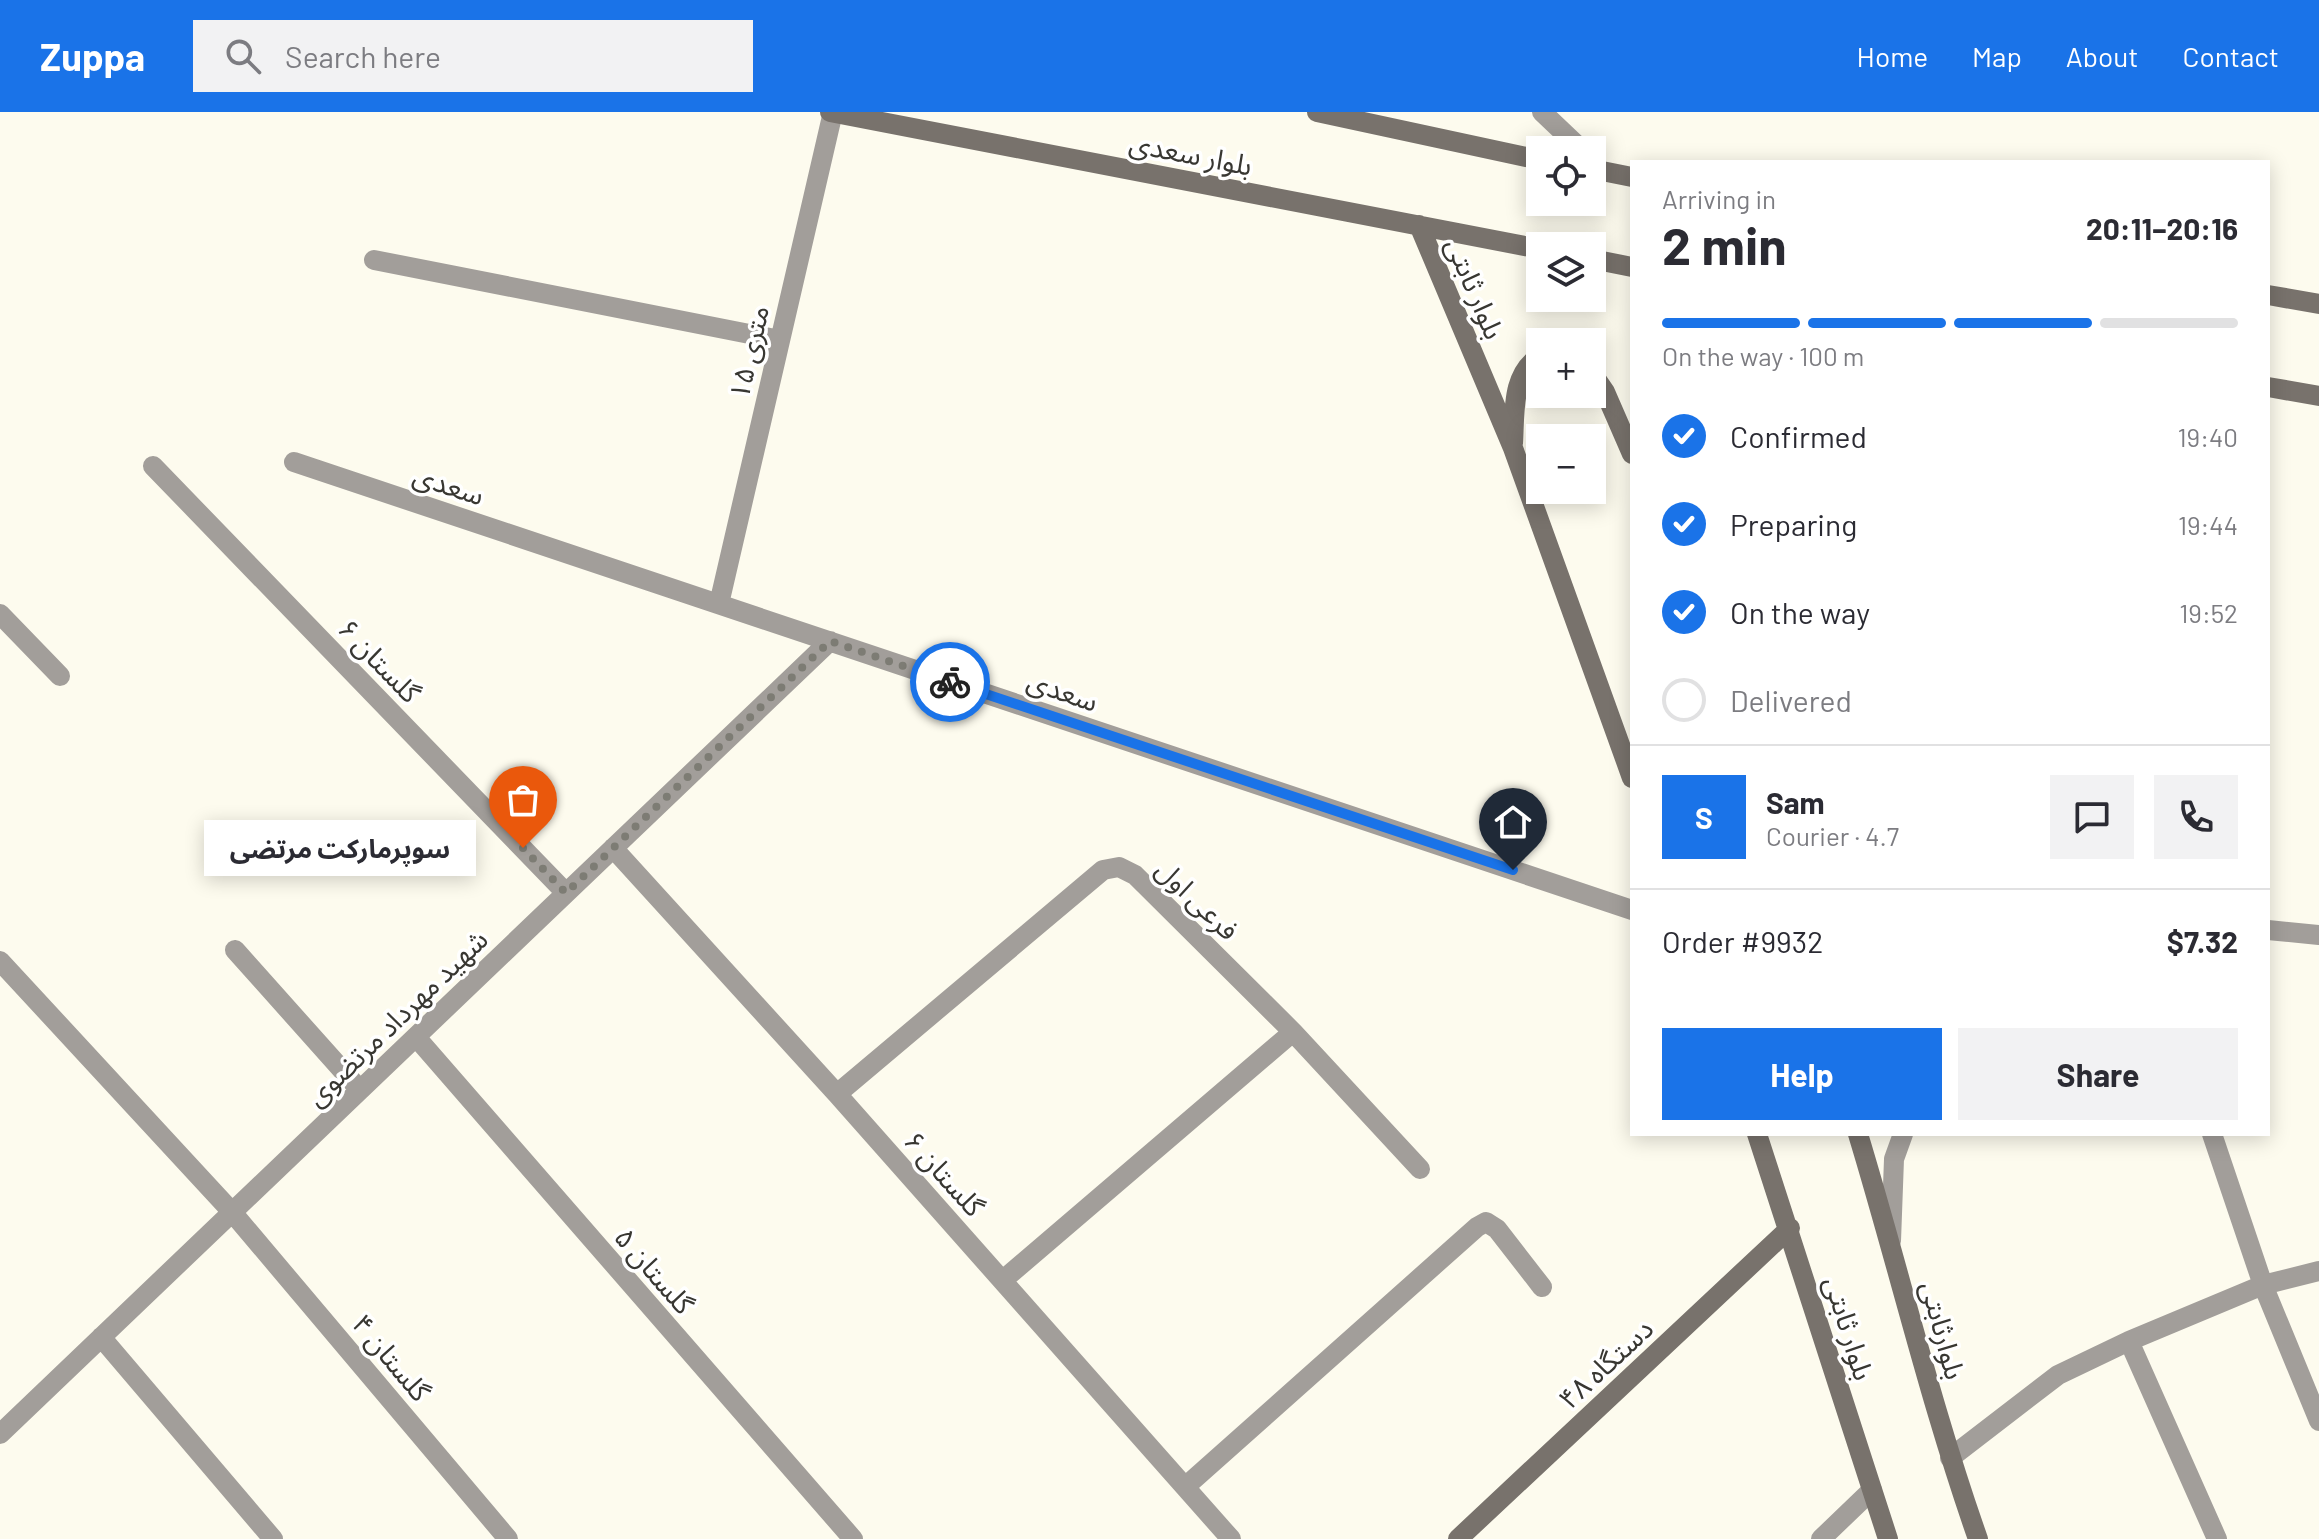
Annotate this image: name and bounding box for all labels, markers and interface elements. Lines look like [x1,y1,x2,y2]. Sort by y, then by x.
search box [193,20,753,92]
text: Zuppa [40,33,145,79]
icon: search [221,34,265,78]
text: Search here [285,38,441,74]
text: Home [1857,39,1928,73]
text: Map [1972,39,2022,73]
text: About [2066,39,2138,73]
text: Contact [2182,39,2279,73]
street label: بلوار سعدی [1127,124,1255,183]
map controls [1526,136,1606,504]
button: locate [1526,136,1606,216]
text: Arriving in [1662,183,1776,214]
text: 20:11–20:16 [2086,210,2238,246]
text: 2 min [1662,213,1787,275]
street label: بلوار ثابتی [1439,232,1513,344]
button: layers [1526,232,1606,312]
street label: ۱۵ متری [721,302,776,402]
button: + [1526,328,1606,408]
text: On the way · 100 m [1662,340,1864,371]
icon: check [1662,414,1706,458]
text: Confirmed [1730,418,1867,454]
text: 19:40 [2178,421,2238,452]
button: − [1526,424,1606,504]
street label: سعدی [409,457,489,511]
icon: check [1662,502,1706,546]
text: Preparing [1730,506,1857,542]
text: 19:44 [2178,509,2238,540]
icon: check [1662,590,1706,634]
text: On the way [1730,594,1870,630]
text: 19:52 [2179,597,2238,628]
street label: گلستان ۶ [332,611,428,709]
courier [910,642,990,722]
icon: bike [928,660,972,704]
street label: سعدی [1023,662,1103,718]
text: Delivered [1730,682,1852,718]
pin [489,766,557,848]
button: chat [2050,775,2134,859]
button: phone [2154,775,2238,859]
icon: bag [501,778,545,822]
text: Sam [1766,784,1825,820]
pin [1479,788,1547,870]
text: S [1695,799,1713,835]
icon: home [1491,800,1535,844]
callout: سوپرمارکت مرتضی [203,820,475,876]
text: Courier · 4.7 [1766,820,1899,851]
text: سوپرمارکت مرتضی [230,832,450,863]
street label: فرعی اول [1149,851,1246,947]
street label: شهید مهرداد مرتضوی [298,922,495,1113]
text: Order #9932 [1662,923,1823,959]
text: $7.32 [2167,923,2238,959]
button: Help [1662,1028,1942,1120]
button: Share [1958,1028,2238,1120]
street label: گلستان ۶ [898,1123,992,1223]
street label: گلستان ۵ [608,1220,702,1320]
street label: بلوار ثابتی [1817,1272,1882,1384]
street label: بلوارثابتی [1914,1277,1973,1383]
street label: گلستان ۴ [346,1307,438,1408]
street label: ۴۸ دستگاه [1551,1311,1659,1415]

